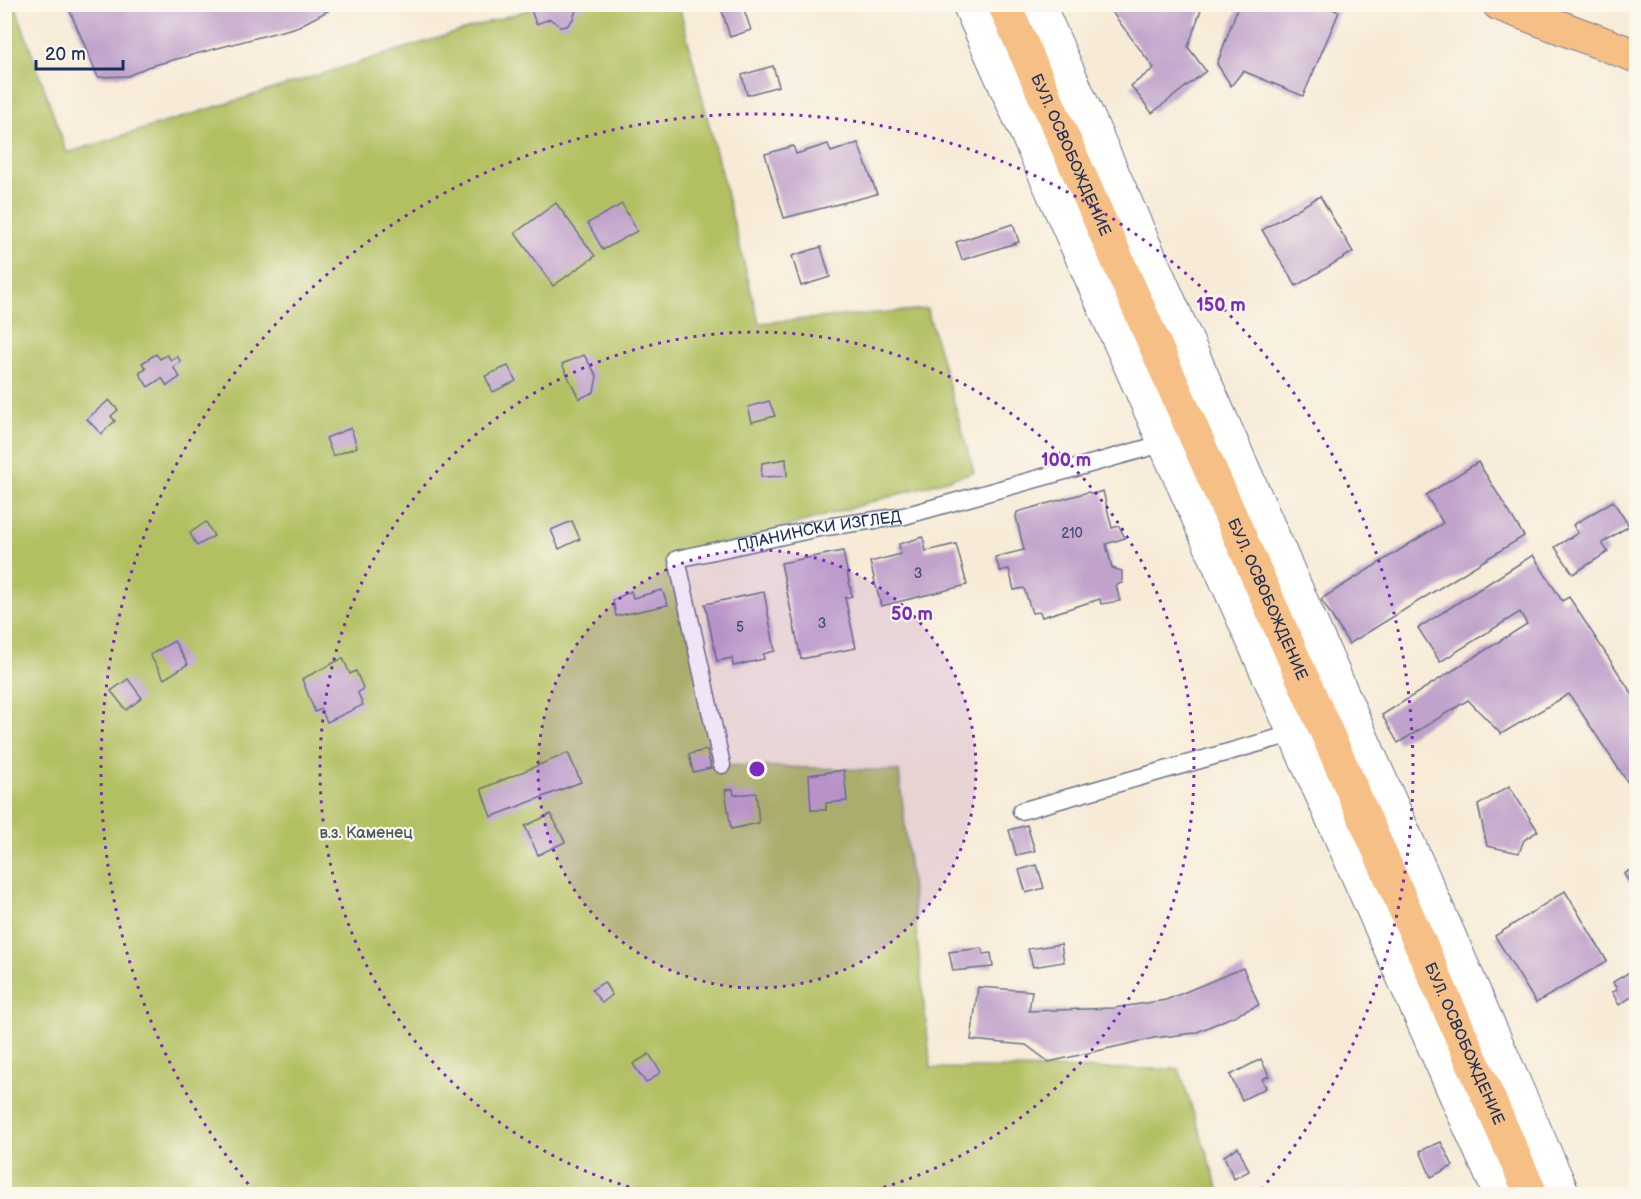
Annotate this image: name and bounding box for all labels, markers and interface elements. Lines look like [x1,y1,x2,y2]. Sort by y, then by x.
scale bar [36,33,123,71]
text: 20 m [45,44,86,65]
street label: БУЛ. ОСВОБОЖДЕНИЕ [1027,71,1115,239]
text: 150 m [1196,295,1246,316]
text: 100 m [1041,450,1091,471]
street label: ПЛАНИНСКИ ИЗГЛЕД [735,507,903,555]
street label: БУЛ. ОСВОБОЖДЕНИЕ [1223,515,1312,683]
house number: 210 [1061,525,1083,542]
house number: 3 [914,565,922,582]
text: 50 m [891,604,933,625]
house number: 3 [818,615,826,632]
house number: 5 [736,619,744,636]
centre of rings [747,759,767,779]
park label: в.з. Каменец [319,824,413,843]
street label: БУЛ. ОСВОБОЖДЕНИЕ [1420,960,1509,1127]

